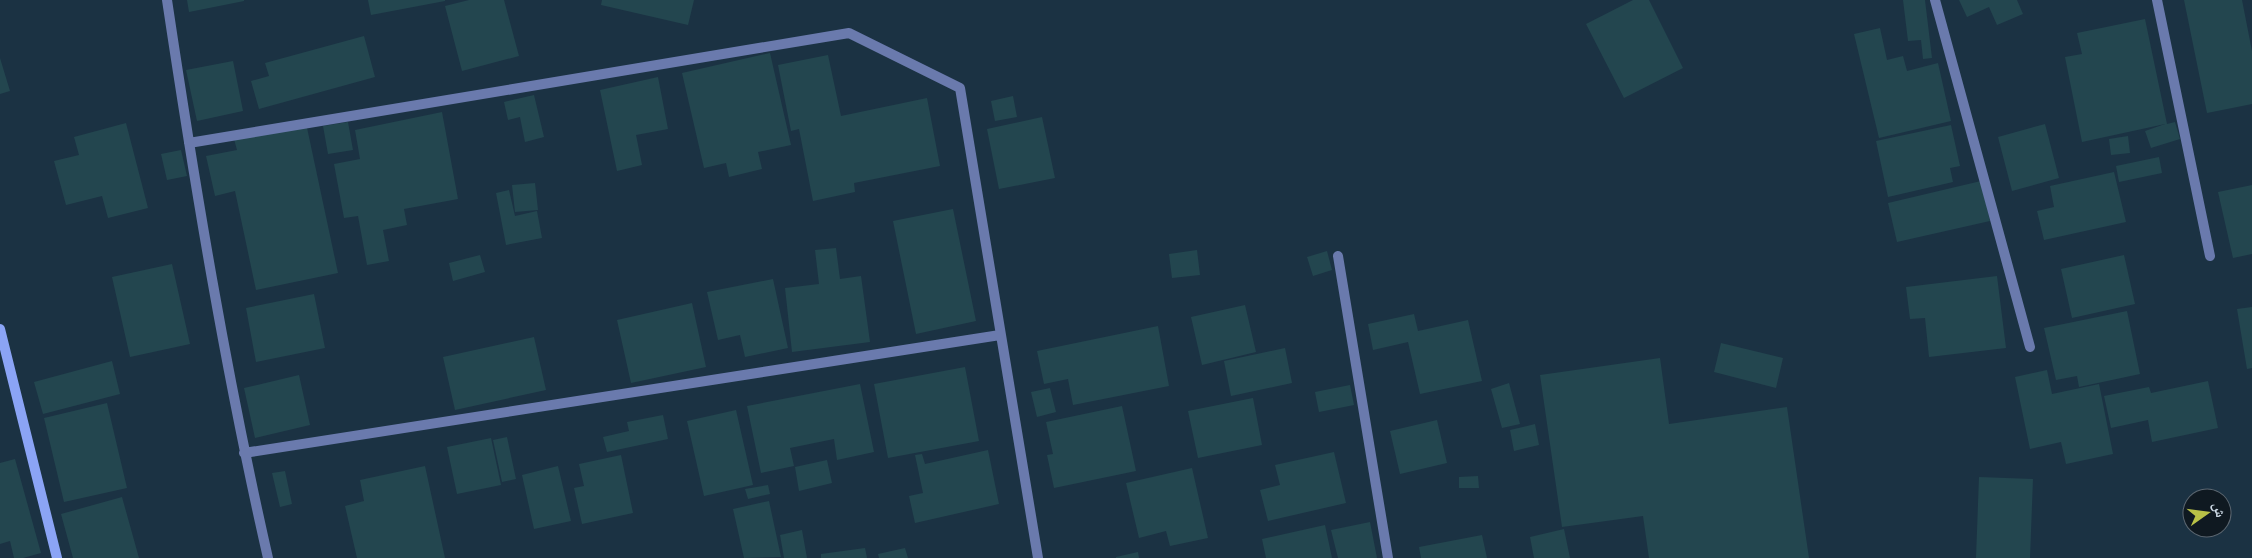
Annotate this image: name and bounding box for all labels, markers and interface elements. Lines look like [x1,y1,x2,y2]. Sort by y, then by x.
north arrow [2182,488,2232,538]
text: ش [2209,500,2230,519]

